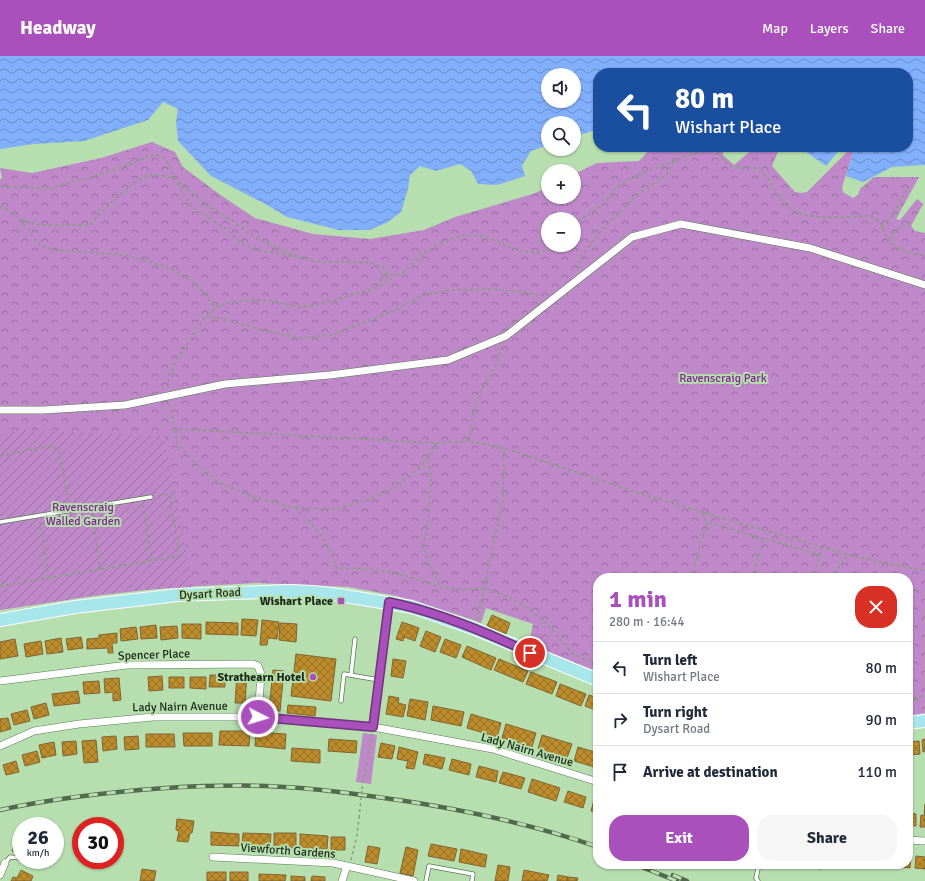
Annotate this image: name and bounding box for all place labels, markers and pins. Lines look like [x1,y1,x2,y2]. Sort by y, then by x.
place label: Wishart Place [260,594,333,609]
marker: Wishart Place [336,596,346,606]
pin [513,636,547,670]
place label: Strathearn Hotel [217,670,305,685]
marker: Strathearn Hotel [308,672,318,682]

